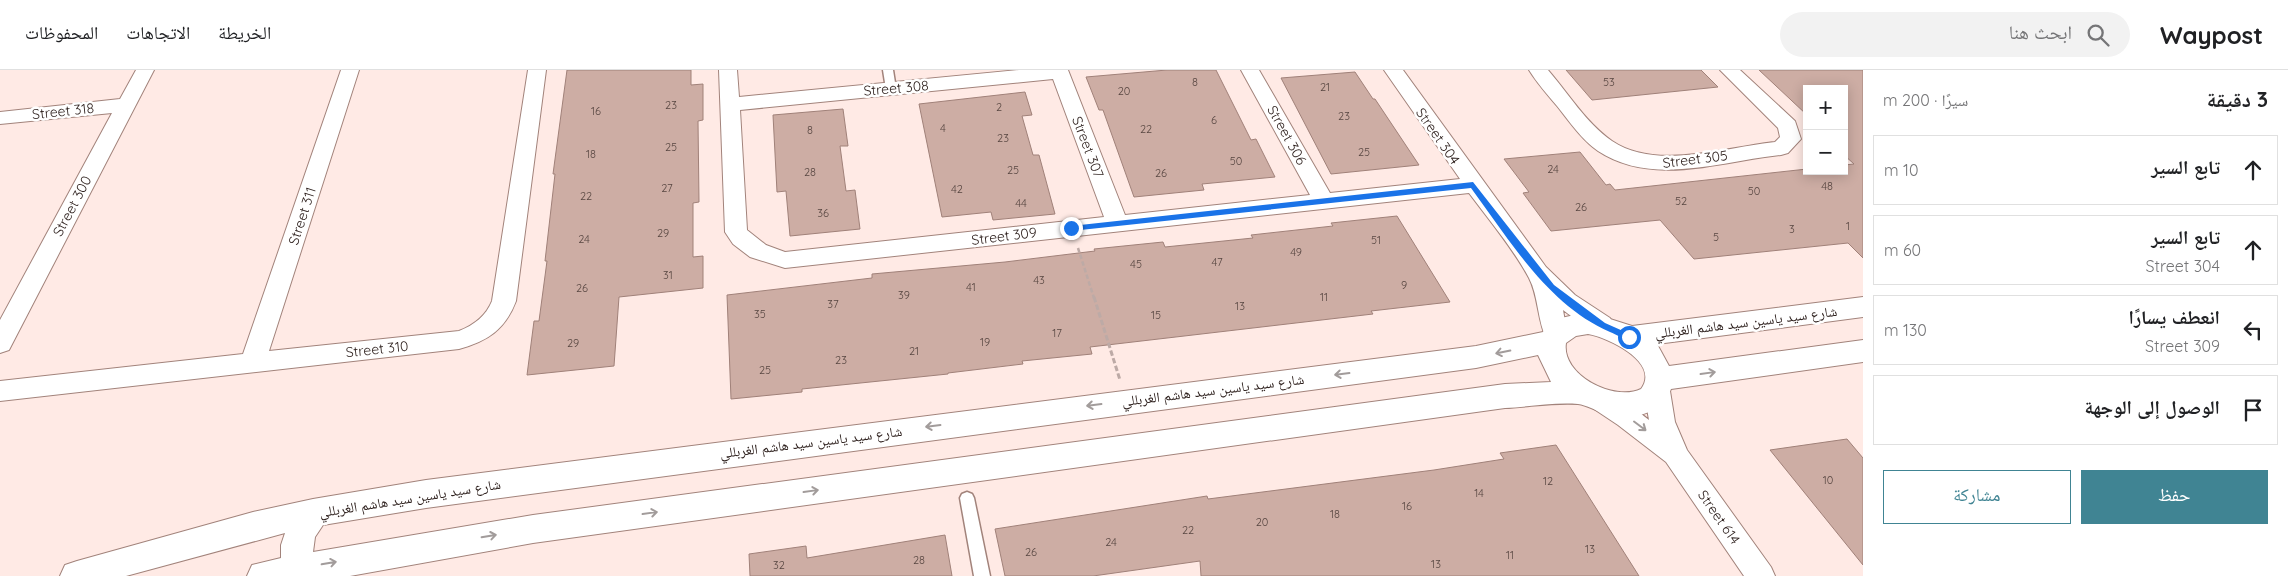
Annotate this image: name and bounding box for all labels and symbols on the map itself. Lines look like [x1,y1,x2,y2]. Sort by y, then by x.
house number: 8 [1192,75,1198,89]
house number: 53 [1603,75,1615,89]
street label: Street 308 [863,76,929,100]
house number: 21 [1320,80,1330,94]
house number: 20 [1118,84,1130,98]
house number: 23 [665,98,677,112]
street label: Street 318 [31,99,95,123]
house number: 2 [996,100,1002,114]
street label: Street 306 [1263,102,1311,168]
house number: 16 [591,104,601,118]
street label: Street 304 [1412,104,1464,168]
house number: 23 [1338,109,1350,123]
house number: 6 [1211,113,1217,127]
street label: Street 307 [1068,114,1108,180]
house number: 4 [940,121,946,135]
house number: 22 [1140,122,1152,136]
house number: 8 [807,123,813,137]
house number: 23 [997,131,1009,145]
house number: 25 [665,140,677,154]
house number: 25 [1358,145,1370,159]
street label: Street 305 [1661,146,1729,172]
house number: 18 [586,147,596,161]
house number: 50 [1230,154,1242,168]
house number: 24 [1547,162,1559,176]
house number: 25 [1007,163,1019,177]
house number: 28 [804,165,816,179]
house number: 26 [1155,166,1167,180]
street label: Street 300 [49,173,95,239]
house number: 48 [1821,179,1833,193]
house number: 27 [661,181,673,195]
house number: 42 [951,182,963,196]
house number: 50 [1748,184,1760,198]
street label: Street 311 [284,185,320,247]
house number: 22 [580,189,592,203]
house number: 52 [1675,194,1687,208]
house number: 44 [1015,196,1027,210]
house number: 26 [1575,200,1587,214]
house number: 36 [817,206,829,220]
route end [1060,217,1083,240]
house number: 1 [1846,219,1850,233]
house number: 3 [1789,222,1795,236]
street label: Street 309 [970,223,1038,249]
house number: 29 [657,226,669,240]
house number: 5 [1713,230,1719,244]
house number: 24 [578,232,590,246]
house number: 51 [1371,233,1381,247]
house number: 49 [1290,245,1302,259]
house number: 47 [1211,255,1223,269]
house number: 45 [1130,257,1142,271]
house number: 31 [663,268,673,282]
house number: 43 [1033,273,1045,287]
house number: 9 [1401,278,1407,292]
house number: 41 [966,280,976,294]
house number: 26 [576,281,588,295]
house number: 39 [898,288,910,302]
house number: 11 [1320,290,1328,304]
house number: 37 [827,297,839,311]
house number: 13 [1235,299,1245,313]
street label: شارع سيد ياسين سيد هاشم الغربللي [1654,302,1839,345]
house number: 35 [754,307,766,321]
house number: 15 [1151,308,1161,322]
house number: 17 [1052,326,1062,340]
route start [1618,326,1641,349]
house number: 19 [980,335,990,349]
house number: 29 [567,336,579,350]
street label: Street 310 [345,337,409,361]
house number: 21 [909,344,919,358]
one-way arrow [1496,348,1512,358]
house number: 23 [835,353,847,367]
house number: 25 [759,363,771,377]
one-way arrow [1699,367,1715,377]
one-way arrow [1335,369,1351,379]
street label: شارع سيد ياسين سيد هاشم الغربللي [1121,370,1306,413]
one-way arrow [1086,400,1102,410]
one-way arrow [925,421,941,431]
one-way arrow [1633,421,1646,432]
street label: شارع سيد ياسين سيد هاشم الغربللي [719,422,904,465]
house number: 10 [1823,473,1833,487]
house number: 12 [1543,474,1553,488]
street label: شارع سيد ياسين سيد هاشم الغربللي [318,475,502,524]
one-way arrow [803,486,819,496]
house number: 14 [1474,486,1484,500]
street label: Street 614 [1694,486,1744,548]
house number: 16 [1402,499,1412,513]
house number: 18 [1330,507,1340,521]
one-way arrow [642,508,658,518]
house number: 20 [1256,515,1268,529]
house number: 22 [1182,523,1194,537]
one-way arrow [481,530,497,540]
house number: 24 [1105,535,1117,549]
house number: 13 [1585,542,1595,556]
house number: 26 [1025,545,1037,559]
house number: 11 [1506,548,1514,562]
house number: 28 [913,553,925,567]
one-way arrow [321,557,337,567]
house number: 13 [1431,557,1441,571]
house number: 32 [773,558,785,572]

